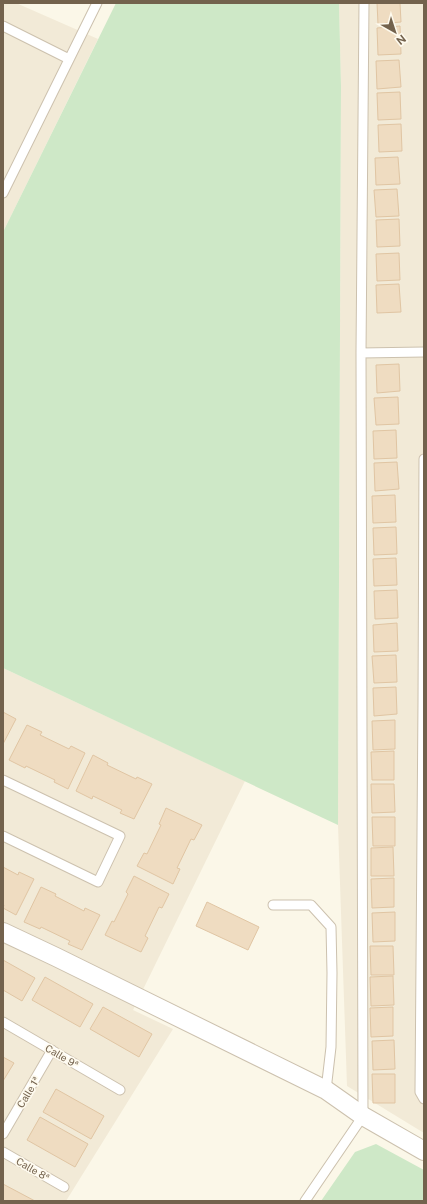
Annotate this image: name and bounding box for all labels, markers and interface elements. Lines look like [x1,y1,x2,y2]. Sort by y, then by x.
north arrow [375,12,415,52]
text: N [394,32,408,47]
street label: Calle 9ª [43,1042,81,1070]
street label: Calle 1ª [14,1074,42,1110]
street label: Calle 8ª [14,1155,52,1183]

